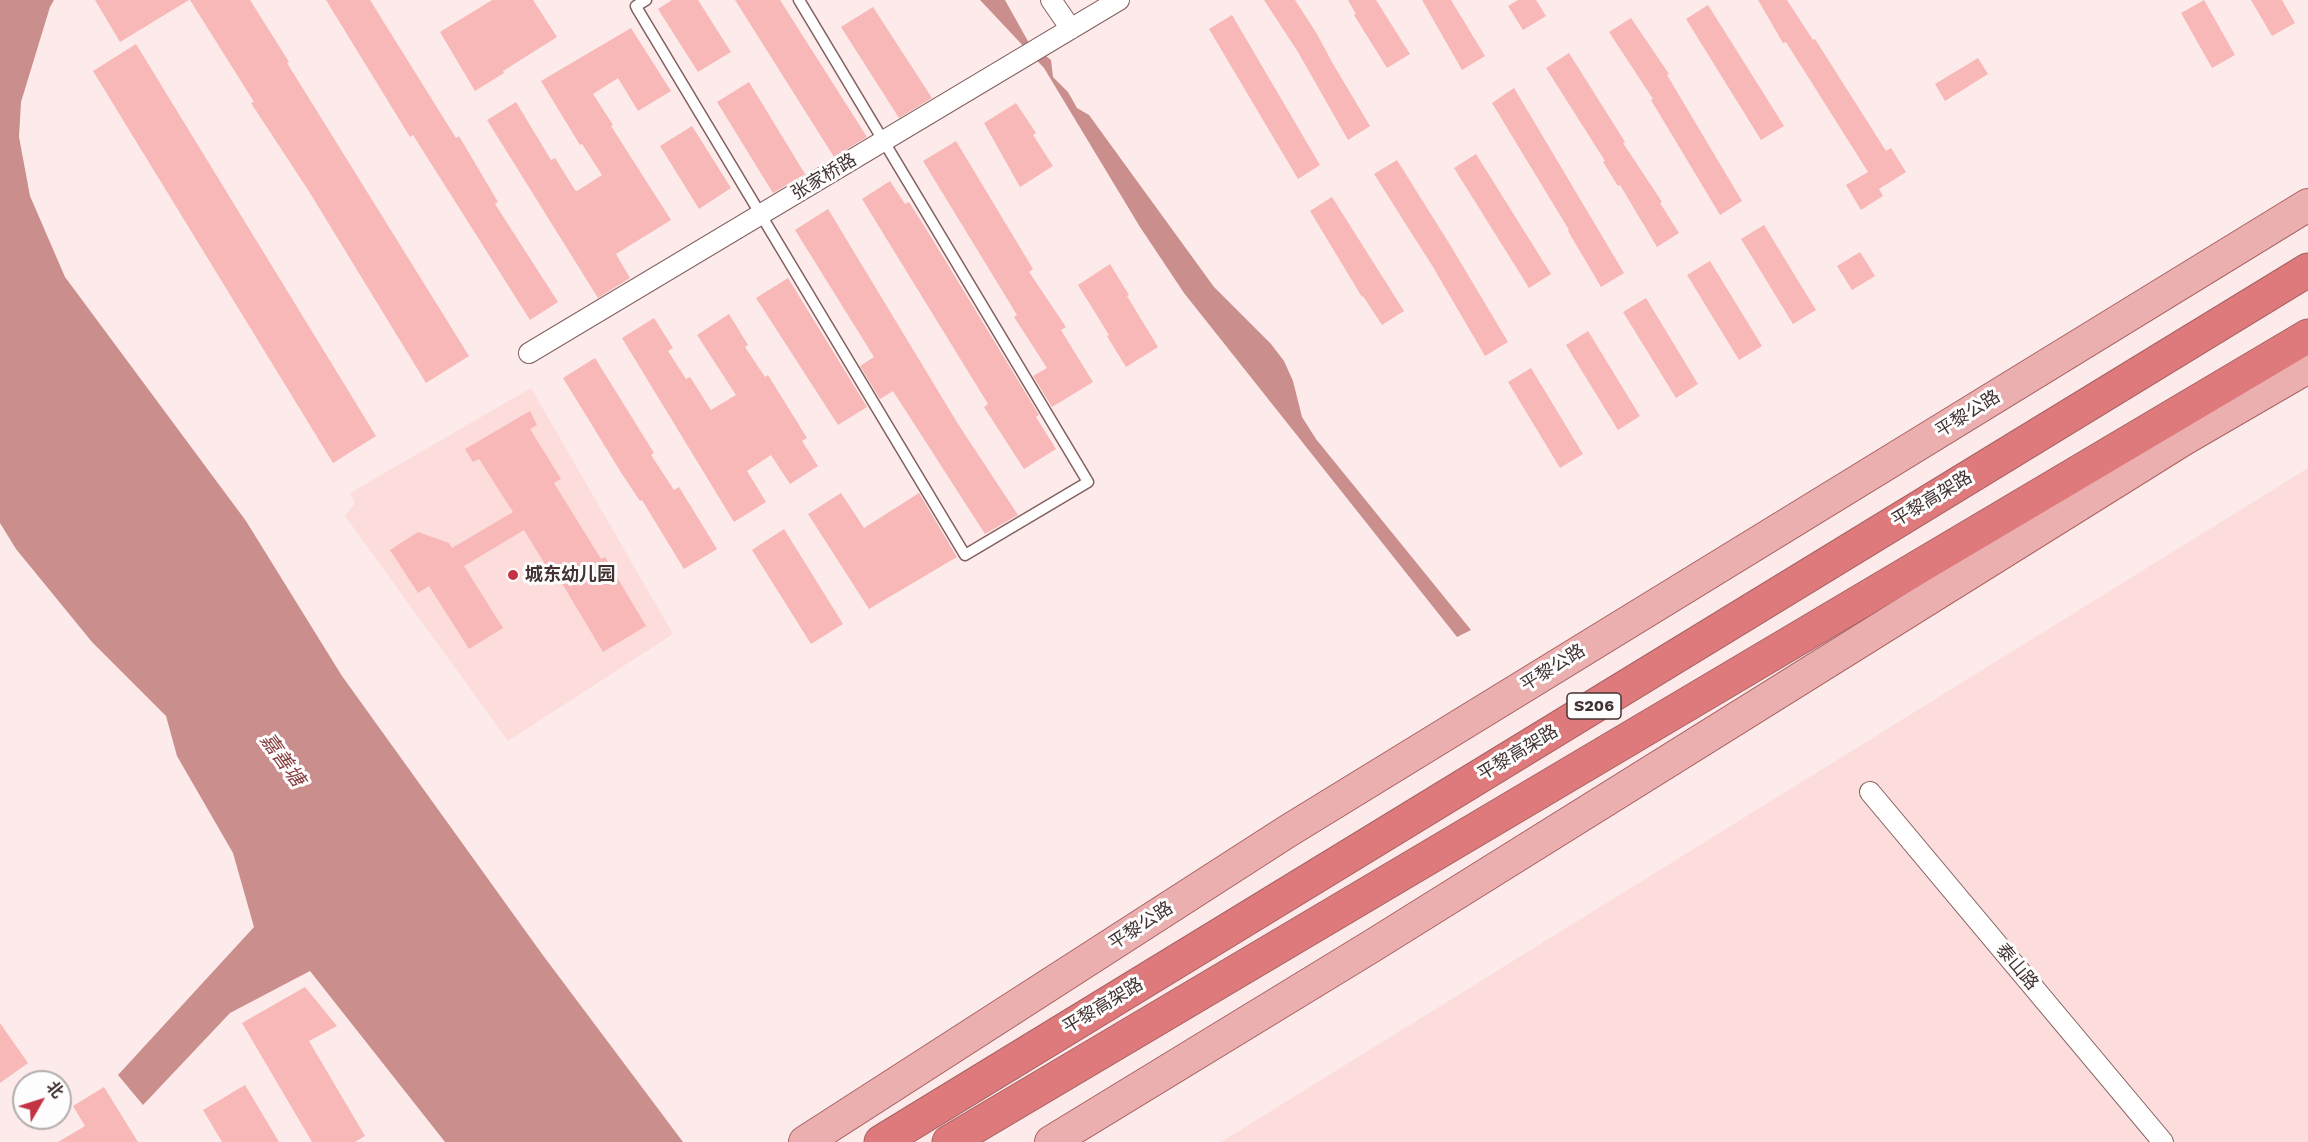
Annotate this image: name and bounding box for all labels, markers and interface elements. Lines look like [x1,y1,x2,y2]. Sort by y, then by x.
street label: 张家桥路 [788,149,860,205]
street label: 平黎公路 [1932,386,2004,442]
street label: 平黎高架路 [1888,467,1976,531]
place label: 城东幼儿园 [525,564,615,586]
marker: 城东幼儿园 [506,568,520,582]
street label: 平黎公路 [1517,640,1589,696]
road number: S206 [1567,693,1621,719]
street label: 平黎高架路 [1474,721,1562,785]
water label: 嘉善塘 [255,729,309,791]
street label: 平黎公路 [1105,897,1177,955]
street label: 泰山路 [1991,939,2043,995]
street label: 平黎高架路 [1059,974,1147,1038]
north arrow [12,1070,72,1130]
text: 北 [42,1077,67,1102]

